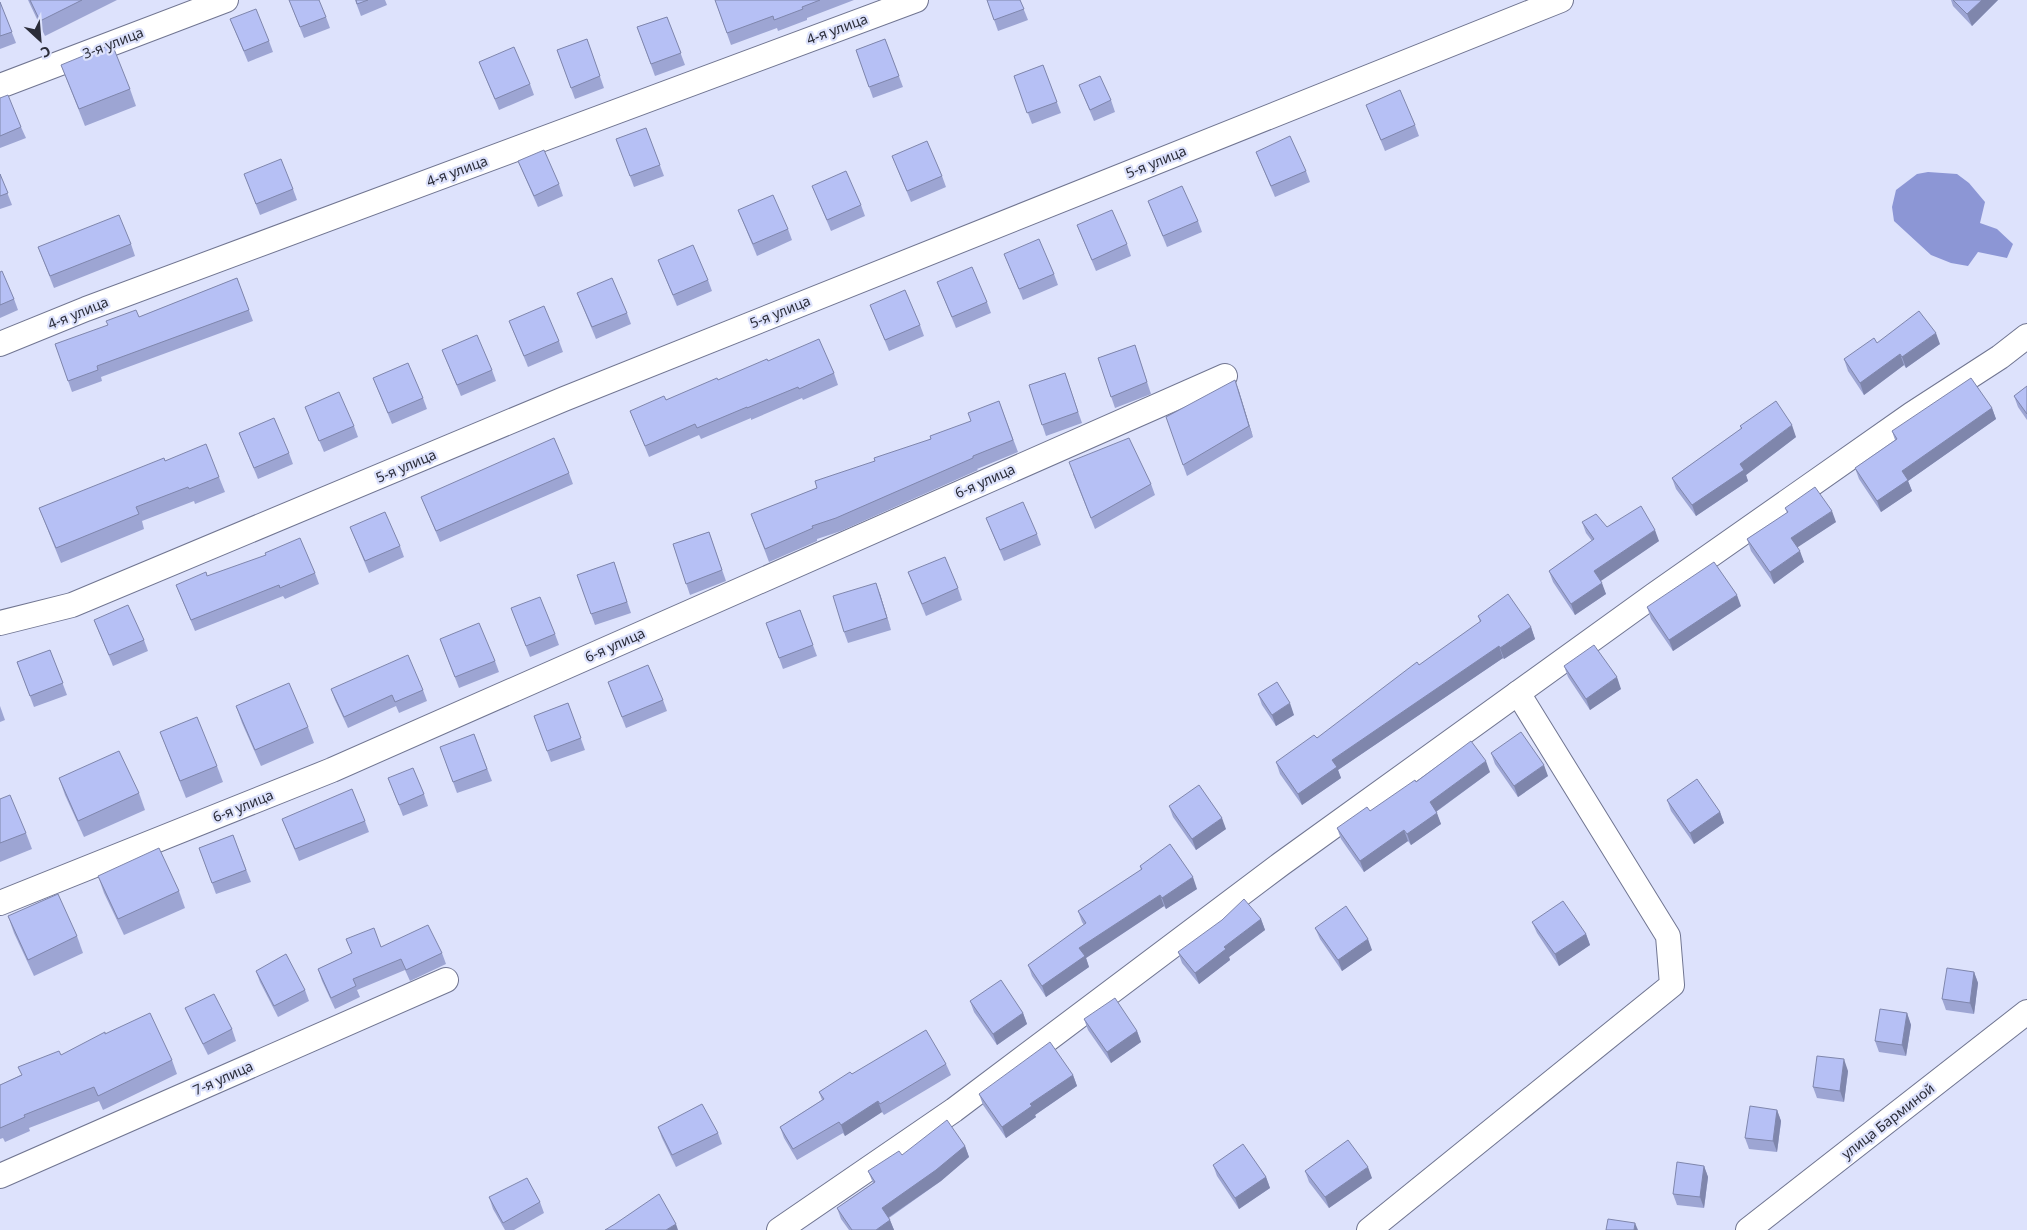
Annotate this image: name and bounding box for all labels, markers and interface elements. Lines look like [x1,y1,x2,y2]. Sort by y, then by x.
street label: 4-я улица [804,9,870,48]
north arrow [15,15,65,65]
street label: 3-я улица [80,22,146,63]
text: С [38,42,54,63]
street label: 5-я улица [1123,141,1189,182]
street label: 4-я улица [424,151,490,190]
street label: 5-я улица [747,291,813,332]
street label: 4-я улица [45,292,111,333]
street label: 5-я улица [373,444,439,487]
street label: 6-я улица [952,459,1018,502]
street label: 6-я улица [582,623,648,666]
street label: 6-я улица [210,785,276,826]
street label: 7-я улица [190,1056,256,1099]
street label: улица Барминой [1837,1078,1938,1163]

